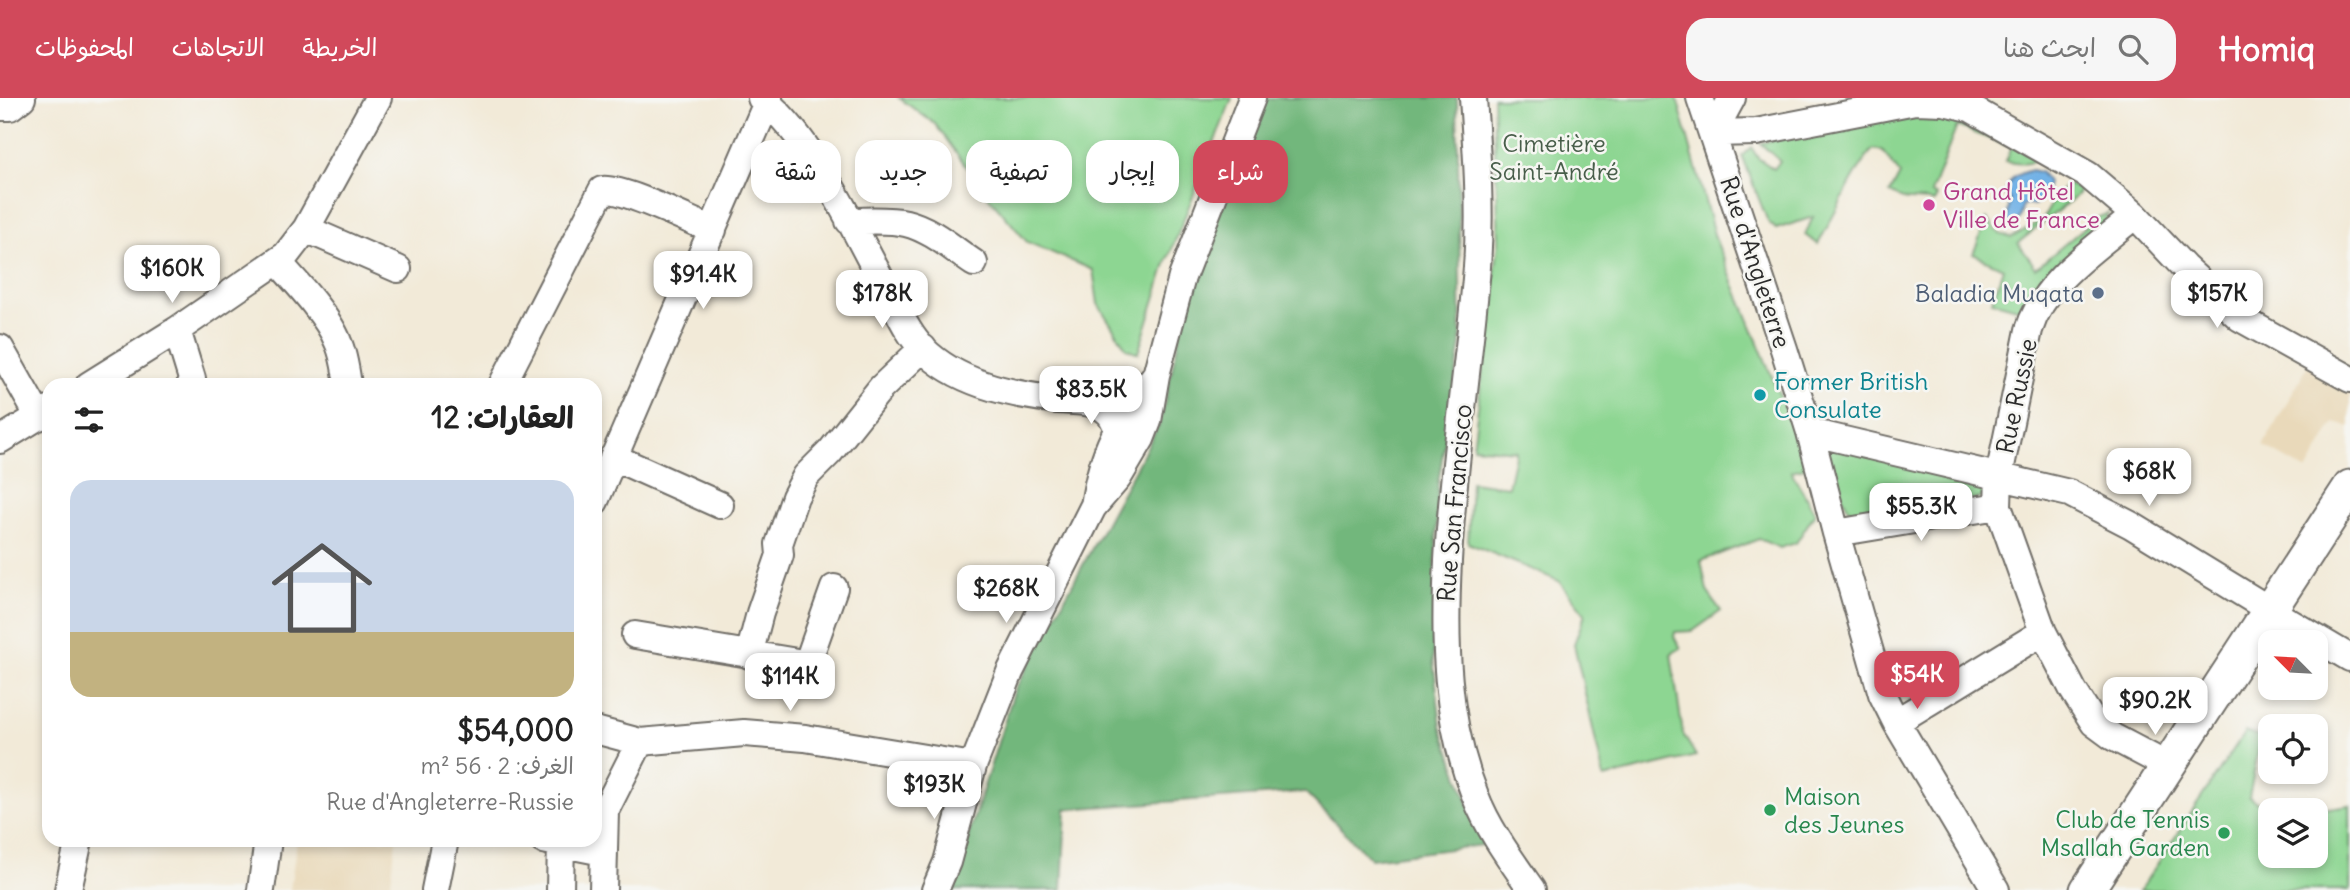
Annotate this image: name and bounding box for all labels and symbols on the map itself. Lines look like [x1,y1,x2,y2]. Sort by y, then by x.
park label: Cimetière Saint-André [1489,128,1619,186]
street label: Rue d'Angleterre [1714,172,1798,352]
place label: Grand Hôtel Ville de France [1943,176,2100,234]
marker: Grand Hôtel Ville de France [1921,197,1937,213]
pin: $160K [123,246,221,305]
pin: $91.4K [646,252,760,311]
pin: $178K [833,271,931,330]
pin: $157K [2168,271,2266,330]
place label: Baladia Muqata [1915,278,2084,308]
marker: Baladia Muqata [2090,285,2106,301]
street label: Rue Russie [1989,336,2043,456]
pin: $83.5K [1034,366,1148,426]
place label: Former British Consulate [1774,366,1928,424]
marker: Former British Consulate [1752,387,1768,403]
street label: Rue San Francisco [1430,403,1478,603]
pin: $68K [2108,448,2190,508]
pin: $55.3K [1864,484,1978,543]
pin: $268K [957,566,1055,625]
north arrow [2258,630,2328,700]
pin: $54K [1876,652,1958,711]
pin: $114K [741,654,839,713]
pin: $90.2K [2098,678,2212,737]
pin: $193K [885,762,983,821]
place label: Maison des Jeunes [1784,781,1904,839]
marker: Maison des Jeunes [1762,802,1778,818]
place label: Club de Tennis Msallah Garden [2041,804,2210,862]
marker: Club de Tennis Msallah Garden [2216,825,2232,841]

